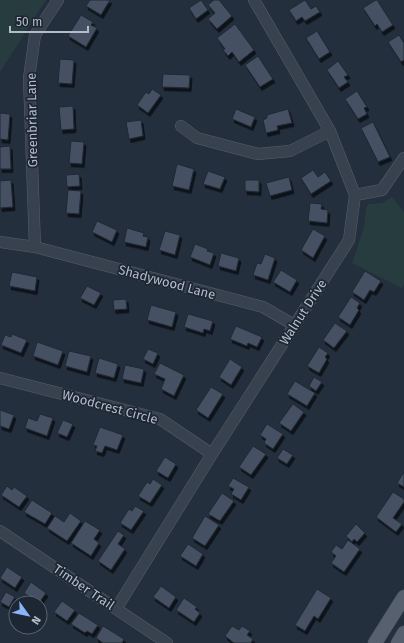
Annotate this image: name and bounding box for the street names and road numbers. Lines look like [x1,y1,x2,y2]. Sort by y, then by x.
street label: Greenbriar Lane [24,73,40,167]
street label: Shadywood Lane [117,262,217,302]
street label: Walnut Drive [276,277,330,347]
street label: Woodcrest Circle [61,387,159,427]
street label: Timber Trail [51,561,117,613]

